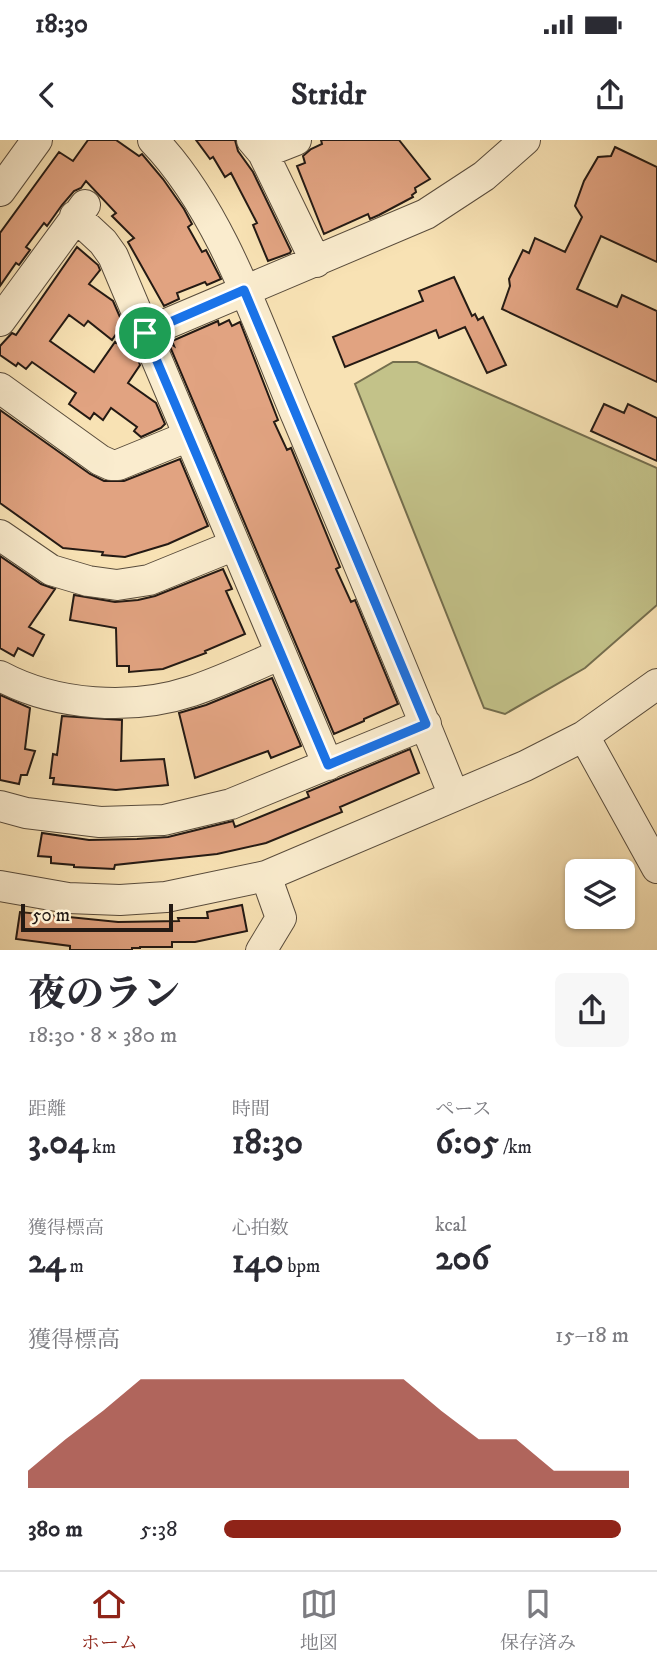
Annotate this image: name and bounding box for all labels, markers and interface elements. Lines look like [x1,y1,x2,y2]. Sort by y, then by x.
text: 18:30 [35,8,88,41]
text: Stridr [291,75,366,115]
icon: back [28,76,66,114]
icon: share [591,76,629,114]
pin [115,303,175,363]
icon: arrive [126,314,164,352]
map controls [565,859,635,929]
button: layers [565,859,635,929]
scale bar [21,902,173,933]
text: 50 m [32,904,70,927]
text: 夜のラン [28,971,180,1019]
button: share [555,973,629,1047]
text: 18:30 · 8 × 380 m [28,1021,177,1050]
text: 距離 [28,1098,66,1121]
text: 時間 [232,1098,270,1121]
text: ペース [435,1098,491,1121]
text: 3.04 [28,1121,88,1165]
text: 18:30 [232,1121,303,1165]
text: 6:05 [435,1121,499,1165]
text: km [88,1136,116,1159]
text: /km [499,1136,532,1159]
text: kcal [435,1214,467,1237]
text: 獲得標高 [28,1217,104,1240]
text: 心拍数 [232,1217,289,1240]
text: 206 [435,1237,490,1281]
text: 24 [28,1240,65,1284]
text: 140 [232,1240,284,1284]
text: m [65,1255,84,1278]
text: bpm [284,1255,320,1278]
text: 15–18 m [555,1321,629,1350]
text: 獲得標高 [28,1326,120,1355]
text: 380 m [28,1515,83,1544]
text: 5:38 [140,1515,178,1544]
tab: ホーム [81,1585,138,1655]
tab: 地図 [300,1585,338,1655]
tab: 保存済み [500,1585,576,1655]

